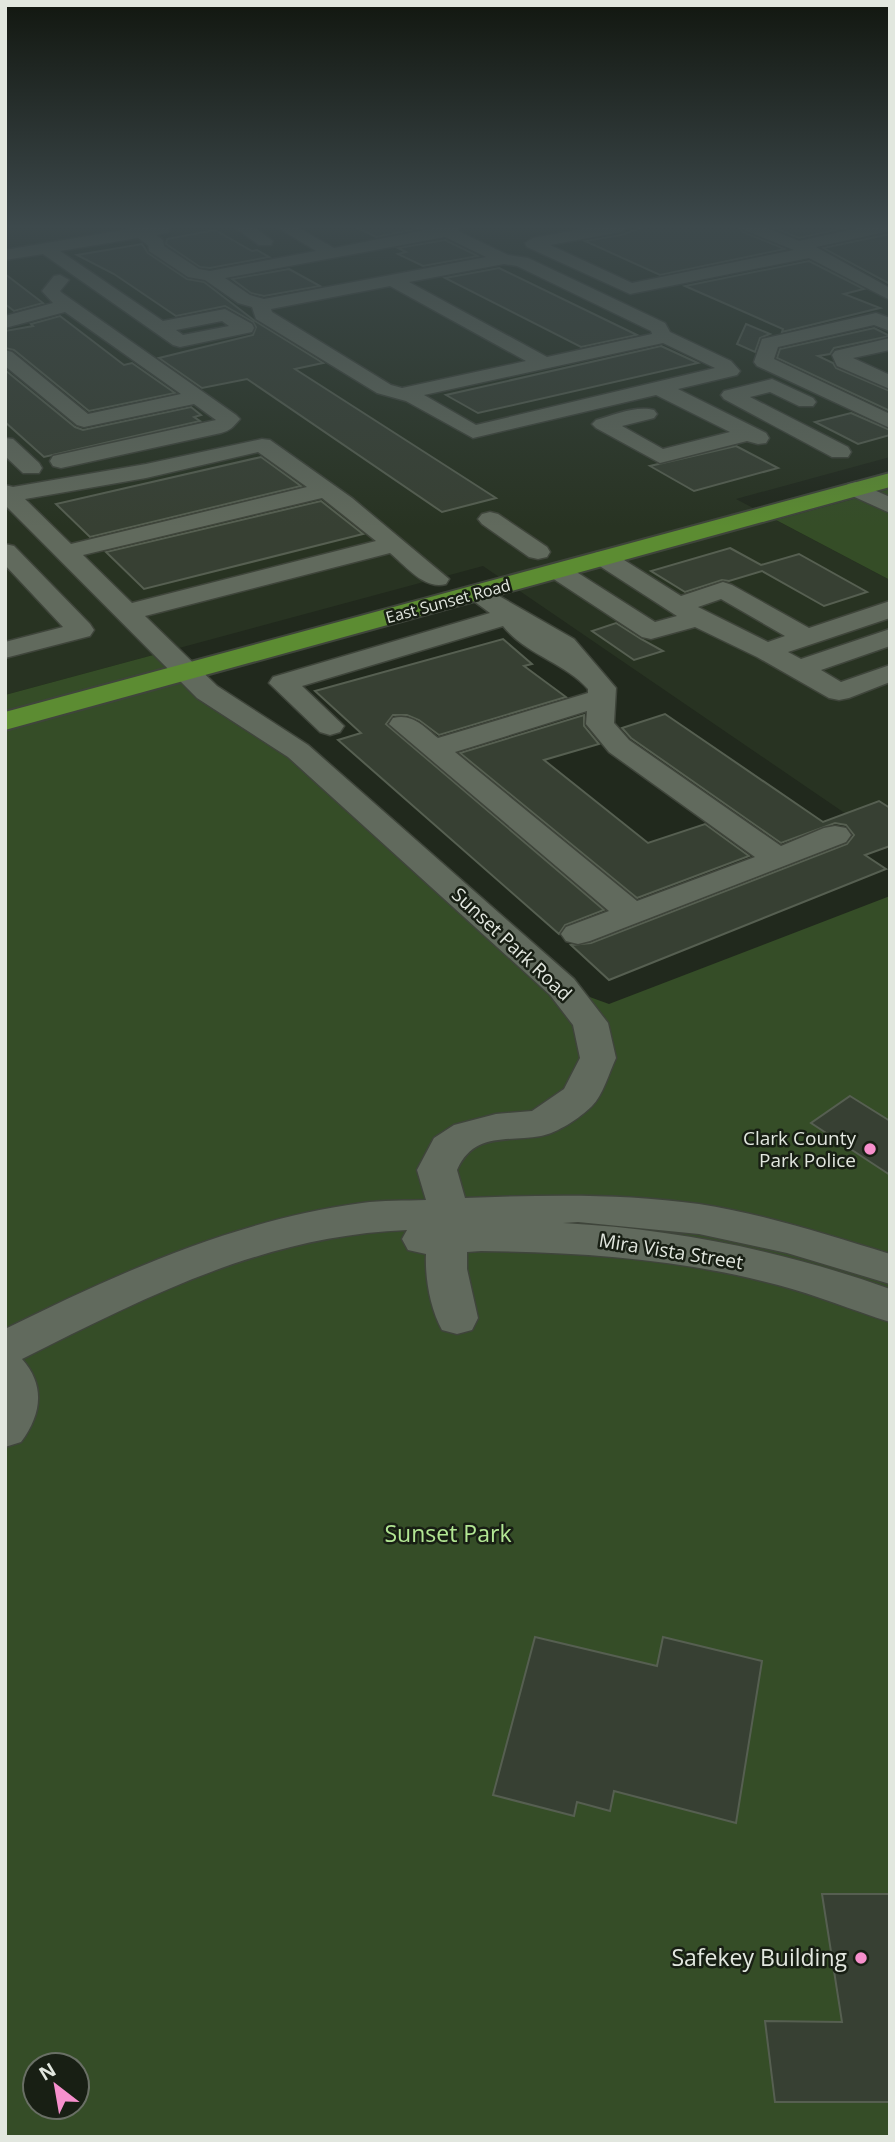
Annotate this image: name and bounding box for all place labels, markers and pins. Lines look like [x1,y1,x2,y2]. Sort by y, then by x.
place label: Clark County Park Police [743,1125,856,1173]
marker: Clark County Park Police [862,1141,878,1157]
place label: Safekey Building [671,1941,848,1973]
marker: Safekey Building [853,1950,869,1966]

